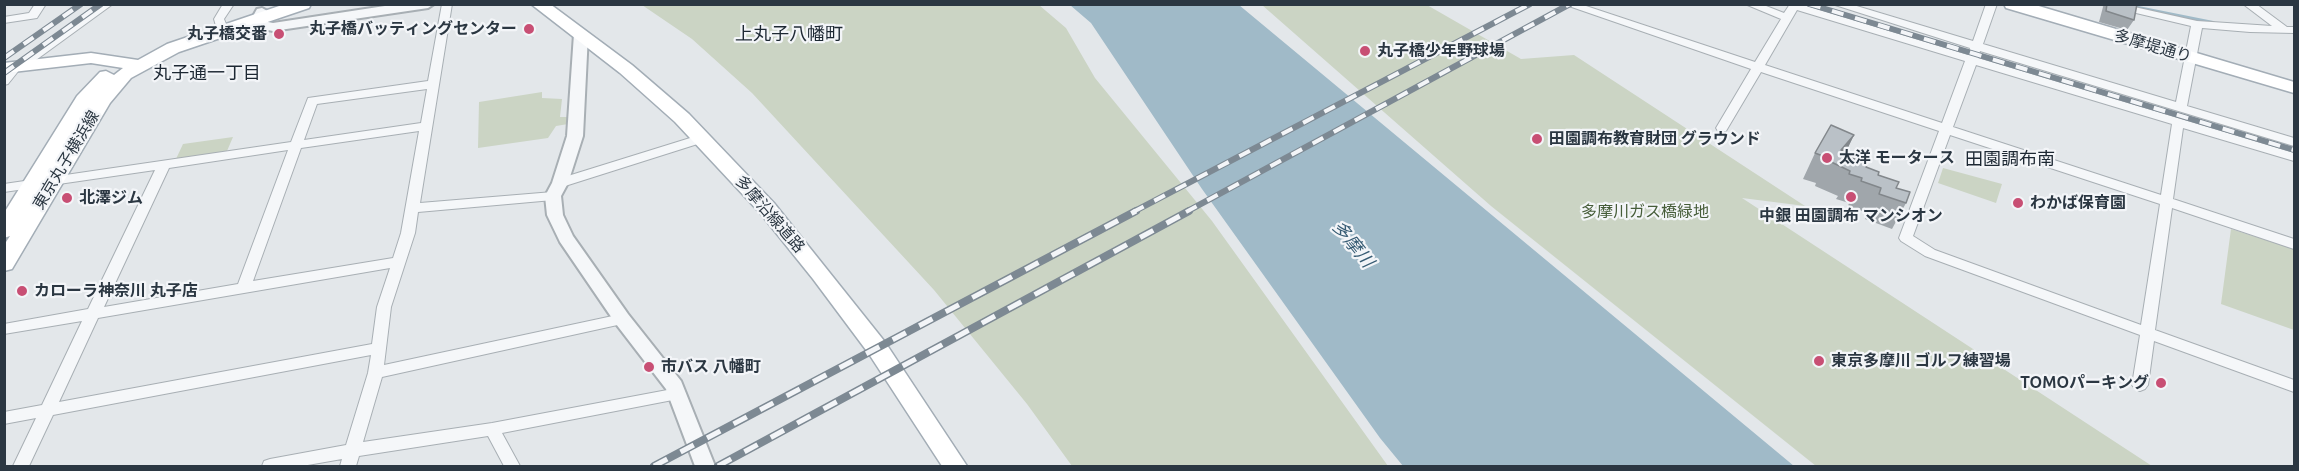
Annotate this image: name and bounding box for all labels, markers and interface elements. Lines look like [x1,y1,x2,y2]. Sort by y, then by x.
place label: 丸子橋バッティングセンター [309,19,517,39]
marker: 丸子橋バッティングセンター [522,22,536,36]
district label: 上丸子八幡町 [735,23,843,45]
place label: 丸子橋交番 [187,24,267,44]
street label: 多摩堤通り [2112,26,2194,66]
marker: 丸子橋交番 [272,27,286,41]
place label: 丸子橋少年野球場 [1377,41,1505,61]
marker: 丸子橋少年野球場 [1358,44,1372,58]
district label: 丸子通一丁目 [153,62,261,84]
street label: 東京丸子横浜線 [29,107,103,213]
place label: 田園調布教育財団 グラウンド [1549,129,1761,149]
marker: 田園調布教育財団 グラウンド [1530,132,1544,146]
place label: 太洋 モータース [1839,148,1955,168]
district label: 田園調布南 [1965,148,2055,170]
marker: 太洋 モータース [1820,151,1834,165]
street label: 多摩沿線道路 [731,171,809,257]
place label: 北澤ジム [79,188,143,208]
marker: 中銀 田園調布 マンシオン [1844,190,1858,204]
marker: 北澤ジム [60,191,74,205]
place label: わかば保育園 [2030,193,2126,213]
marker: わかば保育園 [2011,196,2025,210]
park label: 多摩川ガス橋緑地 [1581,202,1709,222]
place label: 中銀 田園調布 マンシオン [1759,206,1943,226]
water label: 多摩川 [1328,216,1378,272]
place label: カローラ神奈川 丸子店 [34,281,198,301]
marker: カローラ神奈川 丸子店 [15,284,29,298]
place label: 東京多摩川 ゴルフ練習場 [1831,351,2011,371]
marker: 東京多摩川 ゴルフ練習場 [1812,354,1826,368]
place label: 市バス 八幡町 [661,357,761,377]
marker: 市バス 八幡町 [642,360,656,374]
place label: TOMOパーキング [2020,373,2149,393]
marker: TOMOパーキング [2154,376,2168,390]

